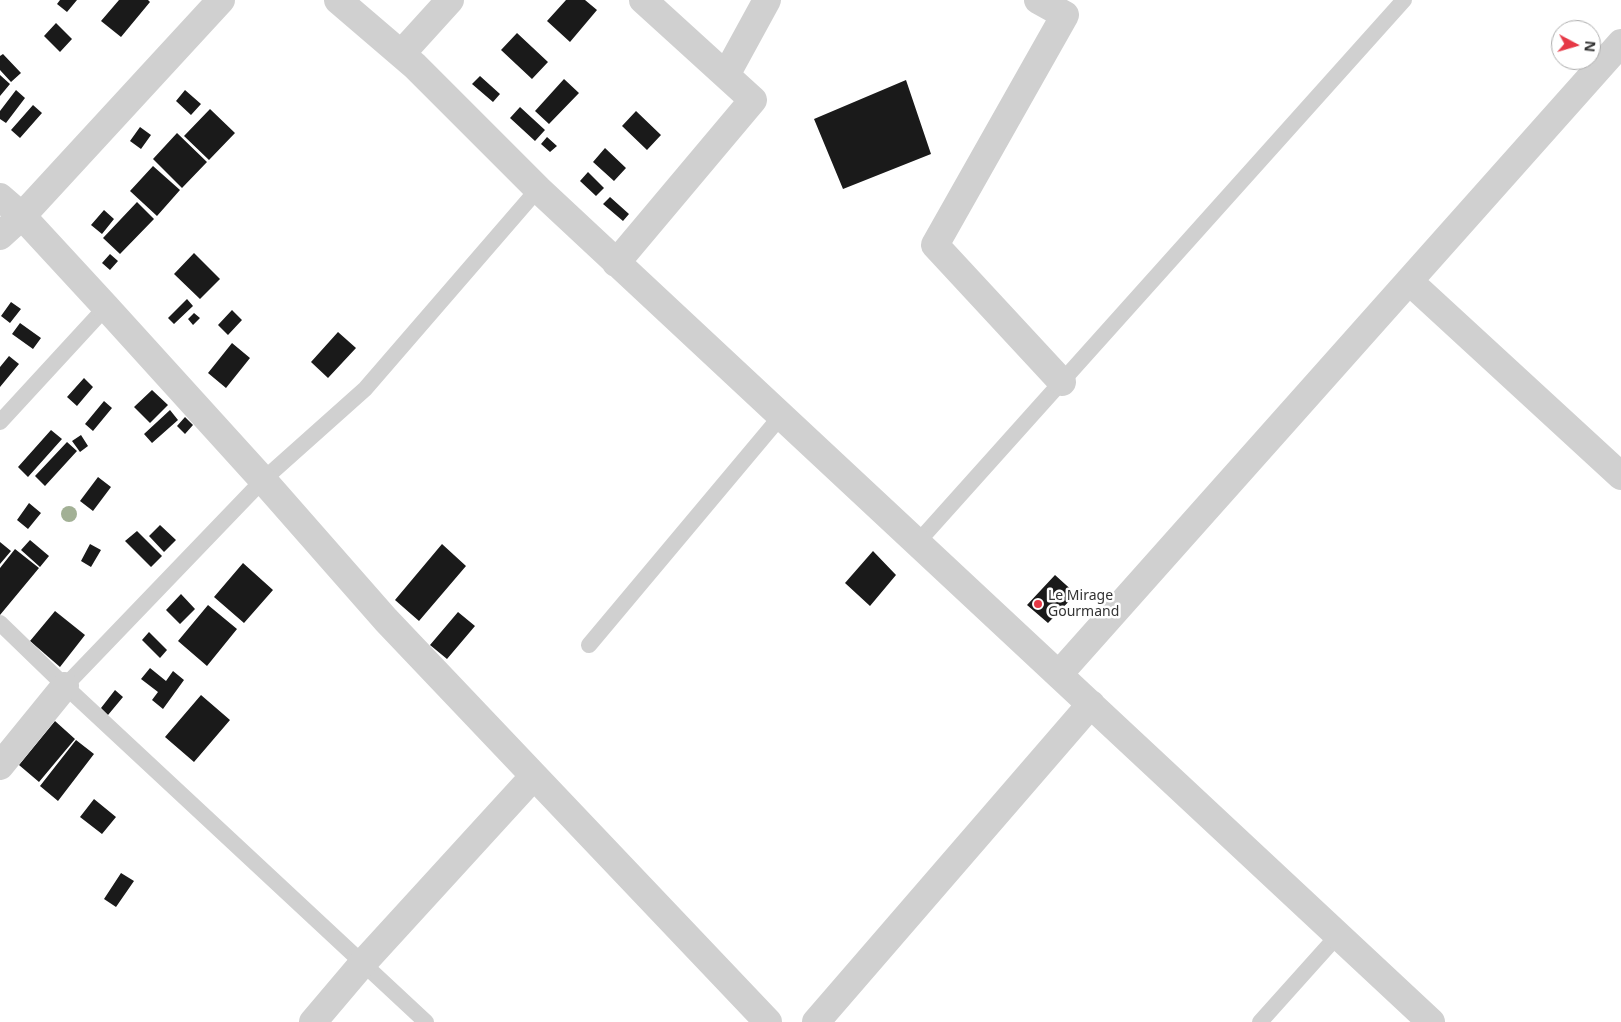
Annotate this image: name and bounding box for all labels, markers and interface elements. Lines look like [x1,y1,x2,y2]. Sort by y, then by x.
north arrow [1551,20,1601,70]
text: N [1580,40,1600,53]
place label: Le Mirage Gourmand [1048,588,1119,620]
marker: Le Mirage Gourmand [1032,598,1044,610]

